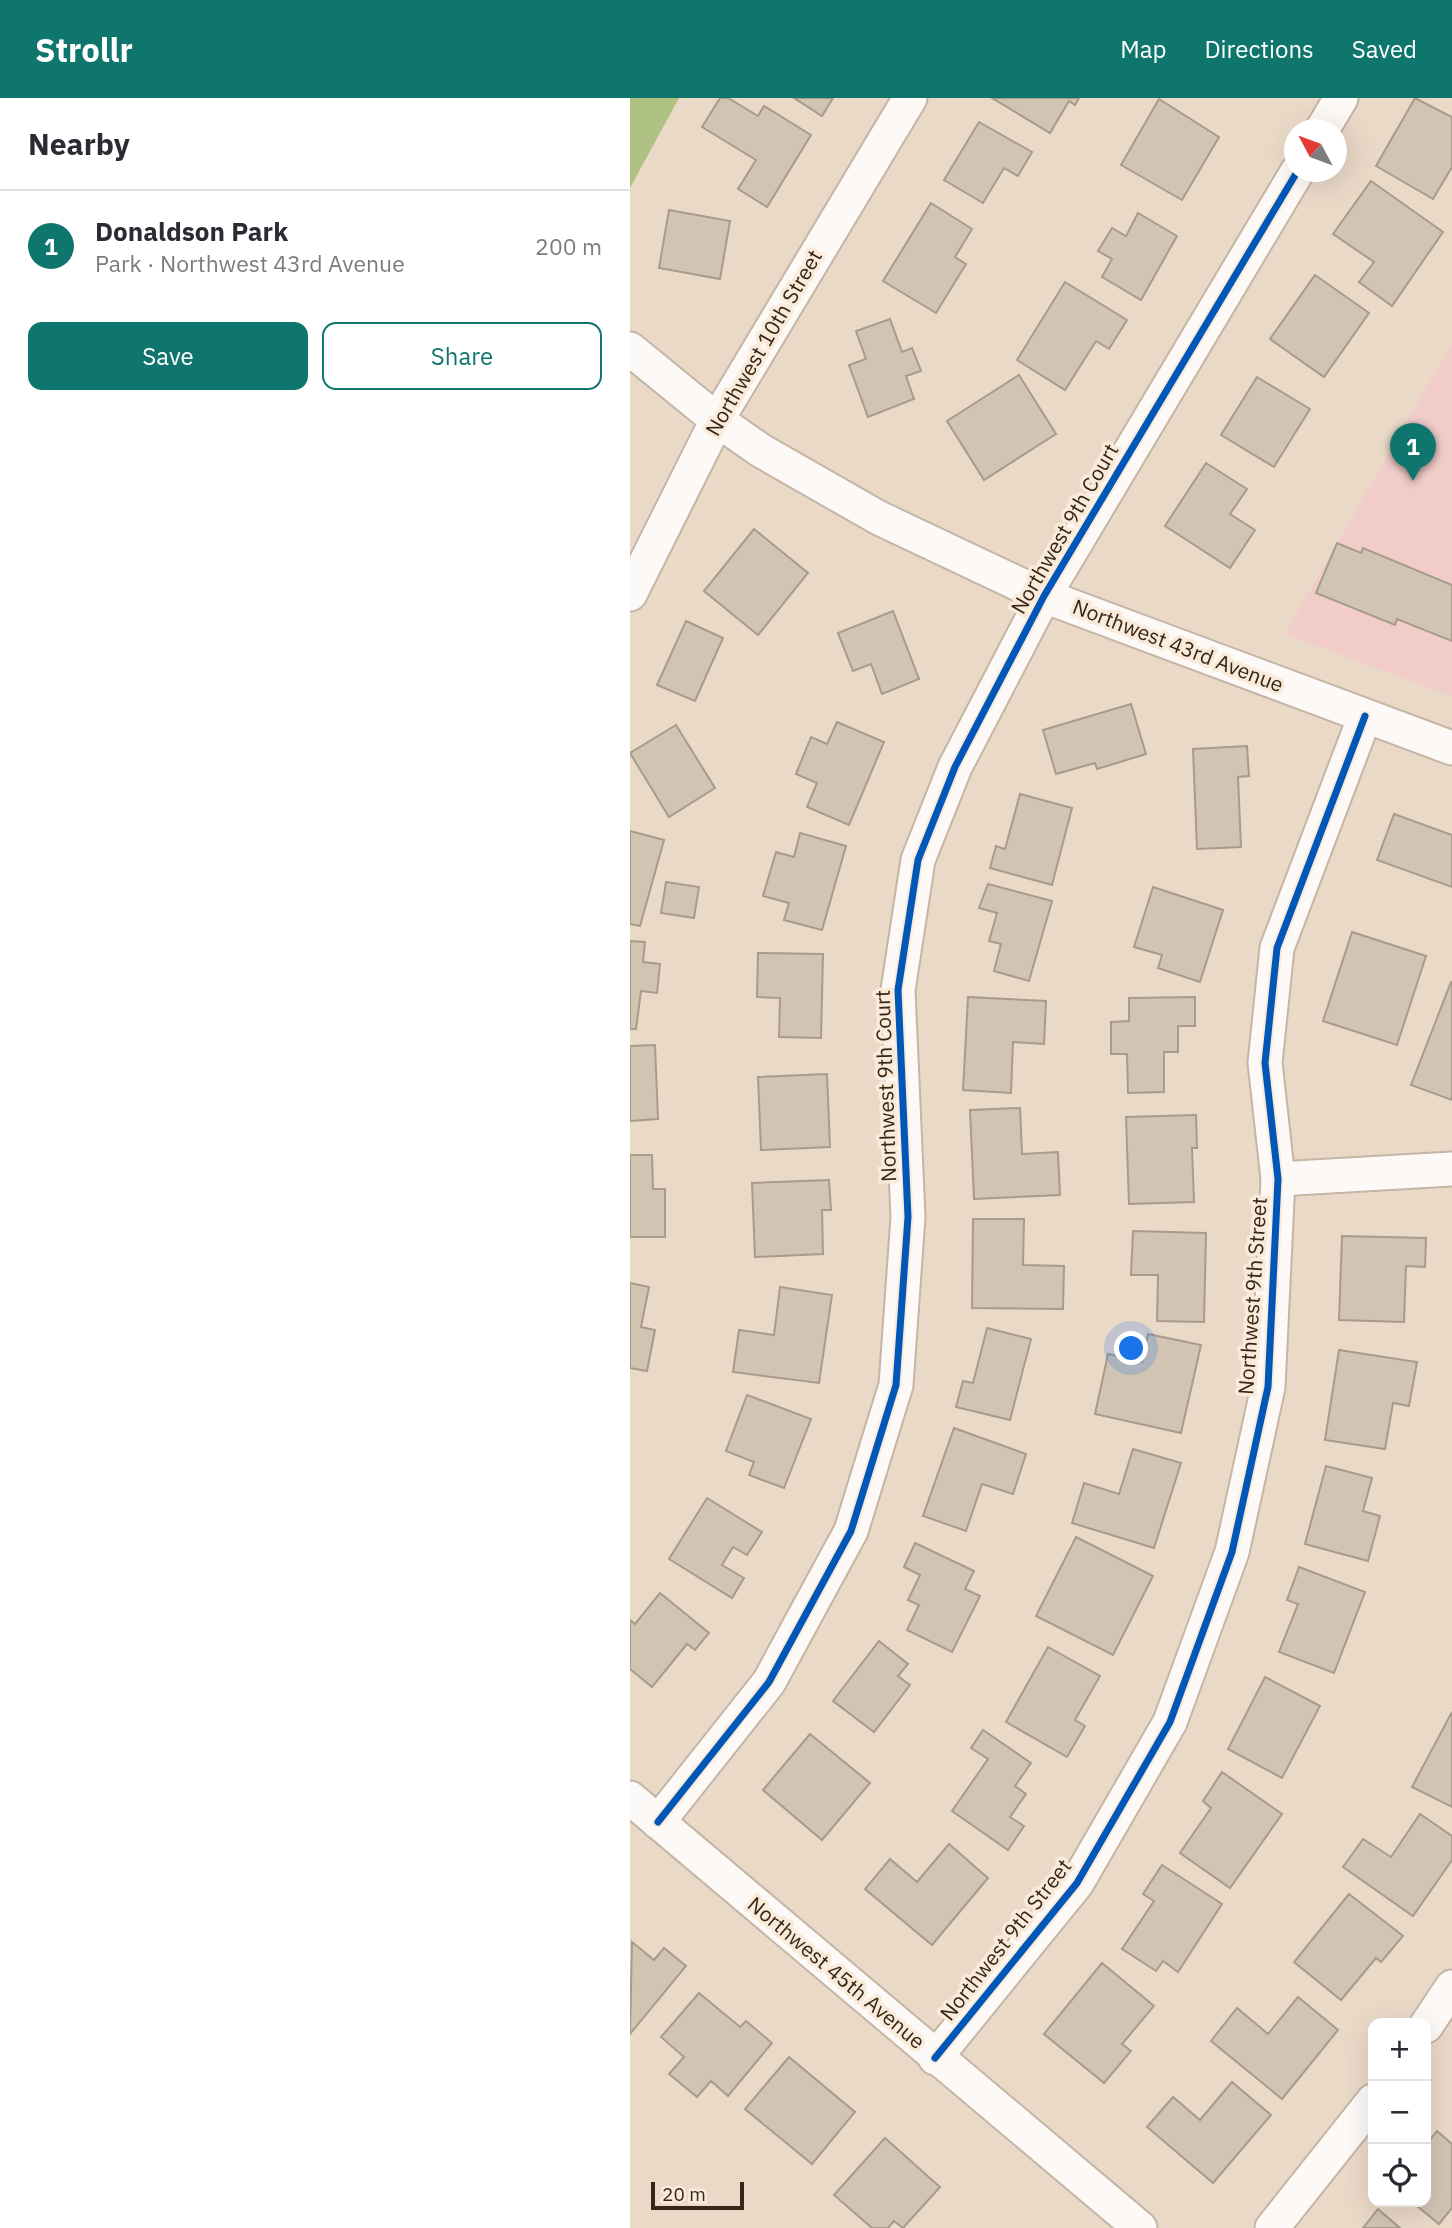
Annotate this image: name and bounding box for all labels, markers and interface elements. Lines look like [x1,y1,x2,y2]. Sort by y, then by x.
text: Strollr [35,28,133,71]
text: Map [1120,33,1166,65]
text: Directions [1204,33,1314,65]
text: Saved [1352,33,1417,65]
north arrow [1284,119,1347,182]
text: Nearby [28,124,130,163]
text: Donaldson Park [95,214,288,248]
text: 1 [44,231,58,261]
text: 200 m [535,231,602,261]
street label: Northwest 10th Street [698,244,828,441]
text: Park · Northwest 43rd Avenue [95,248,405,278]
button: Save [28,322,308,390]
button: Share [322,322,602,390]
pin: 1 [1390,423,1436,481]
street label: Northwest 9th Court [1004,438,1124,619]
street label: Northwest 43rd Avenue [1069,592,1288,698]
street label: Northwest 9th Court [868,989,902,1183]
street label: Northwest 9th Street [1231,1196,1273,1396]
your location [1114,1331,1148,1365]
street label: Northwest 9th Street [933,1853,1077,2026]
street label: Northwest 45th Avenue [742,1890,931,2055]
map controls [1368,2018,1431,2207]
button: + [1368,2018,1431,2081]
button: − [1368,2081,1431,2144]
button: locate [1368,2144,1431,2207]
scale bar [651,2179,744,2211]
text: 20 m [662,2182,706,2206]

